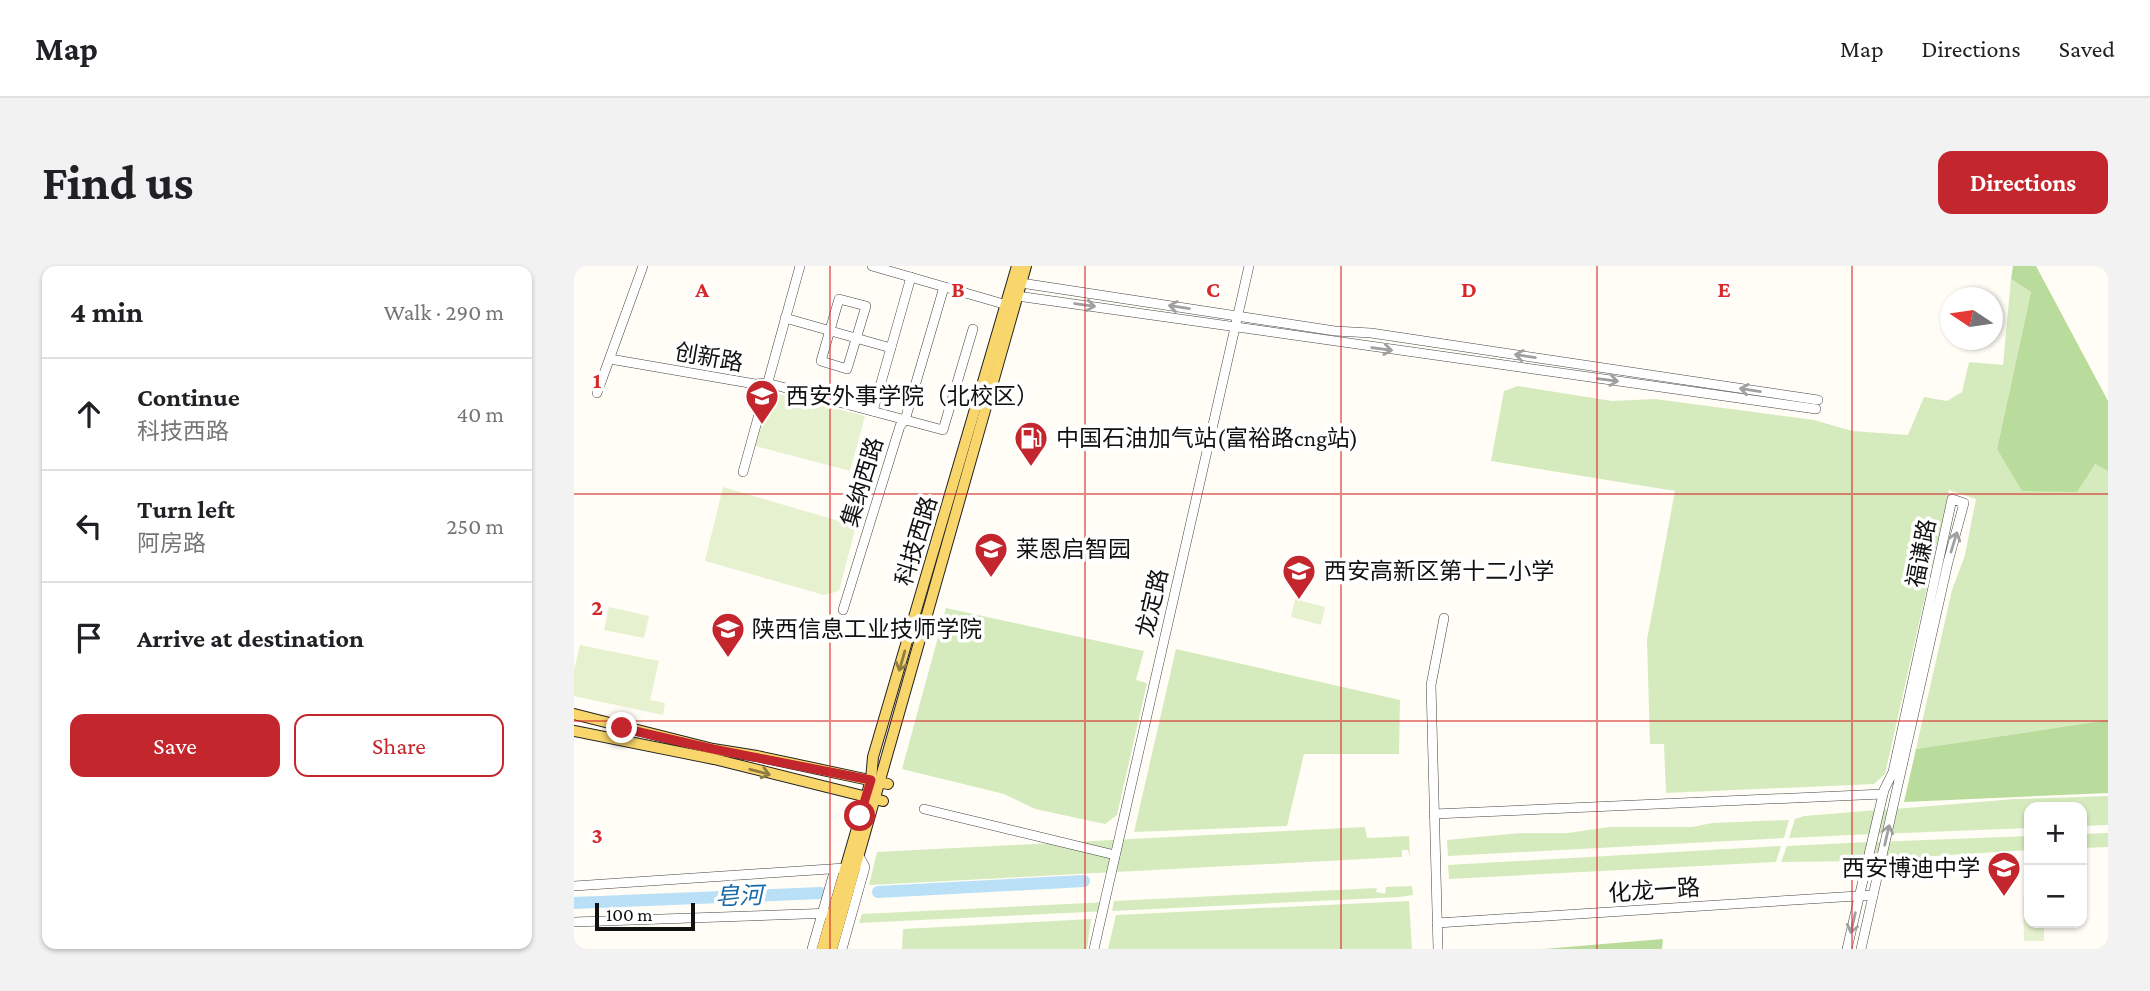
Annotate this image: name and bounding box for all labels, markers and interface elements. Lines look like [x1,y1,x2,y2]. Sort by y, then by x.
text: Map [35,30,98,67]
text: Map [1840,35,1884,62]
text: Directions [1922,35,2021,62]
text: Saved [2059,35,2115,62]
button: Directions [1938,151,2108,214]
text: Find us [42,155,194,210]
text: A [694,276,709,302]
text: B [951,276,965,302]
text: C [1206,276,1220,302]
text: D [1461,276,1477,302]
text: E [1717,276,1731,302]
north arrow [1940,287,2003,350]
text: 4 min [70,295,143,328]
one-way arrow [1073,298,1096,311]
text: Walk · 290 m [384,299,504,325]
one-way arrow [1168,300,1191,313]
street label: 创新路 [673,338,745,376]
one-way arrow [1371,343,1393,356]
one-way arrow [1514,349,1537,362]
text: 1 [593,367,602,393]
one-way arrow [1596,374,1619,387]
school or university icon: 西安外事学院（北校区） [743,377,781,426]
text: Continue [137,383,240,412]
place label: 西安外事学院（北校区） [786,383,1039,409]
one-way arrow [1739,383,1762,396]
icon: ahead [70,395,108,433]
text: 40 m [456,401,504,427]
text: 科技西路 [137,418,229,444]
fuel station icon: 中国石油加气站(富裕路cng站) [1012,419,1050,468]
place label: 中国石油加气站(富裕路cng站) [1056,425,1358,452]
street label: 集纳西路 [836,434,888,530]
street label: 科技西路 [890,493,942,589]
text: Turn left [137,495,235,524]
icon: left [70,507,108,545]
text: 250 m [446,513,504,539]
street label: 福谦路 [1902,517,1940,589]
text: 阿房路 [137,530,206,556]
school or university icon: 莱恩启智园 [972,530,1010,579]
one-way arrow [1949,531,1962,553]
place label: 莱恩启智园 [1016,536,1131,562]
school or university icon: 西安高新区第十二小学 [1280,552,1318,601]
place label: 西安高新区第十二小学 [1324,558,1554,584]
street label: 龙定路 [1132,566,1172,640]
text: 2 [591,594,603,620]
school or university icon: 陕西信息工业技师学院 [709,610,747,659]
place label: 陕西信息工业技师学院 [752,616,982,642]
icon: arrive [70,619,108,657]
text: Arrive at destination [137,624,364,653]
one-way arrow [894,650,907,672]
route end [606,712,637,743]
button: Save [70,714,280,777]
button: Share [294,714,504,777]
one-way arrow [748,766,771,779]
route start [844,800,875,831]
map controls [2024,802,2087,928]
button: + [2024,802,2087,865]
text: 3 [591,822,603,848]
one-way arrow [1881,824,1894,847]
school or university icon: 西安博迪中学 [1985,849,2023,898]
place label: 西安博迪中学 [1842,855,1980,881]
button: − [2024,865,2087,928]
street label: 化龙一路 [1607,874,1701,906]
water label: 皂河 [715,881,767,910]
scale bar [595,900,695,932]
text: 100 m [606,904,653,925]
one-way arrow [1846,911,1860,934]

